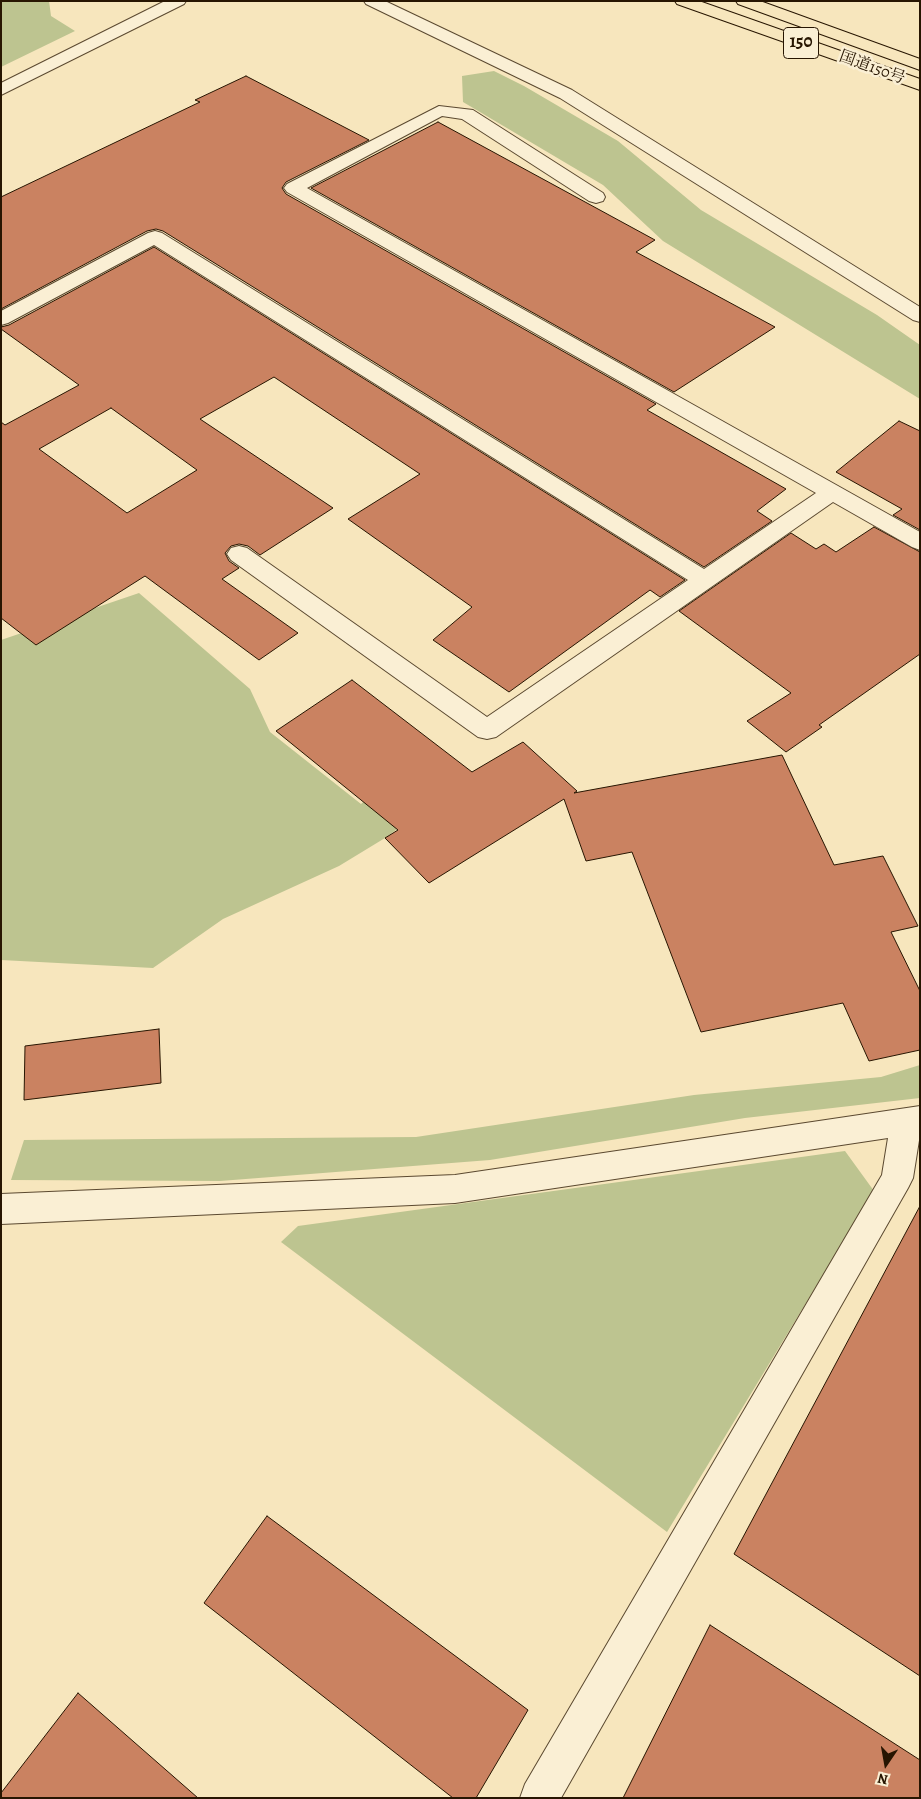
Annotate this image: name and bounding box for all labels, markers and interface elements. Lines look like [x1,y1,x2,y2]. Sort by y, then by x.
road number: 150 [784,28,818,58]
street label: 国道150号 [836,47,908,89]
north arrow [861,1739,911,1789]
text: N [876,1769,890,1790]

